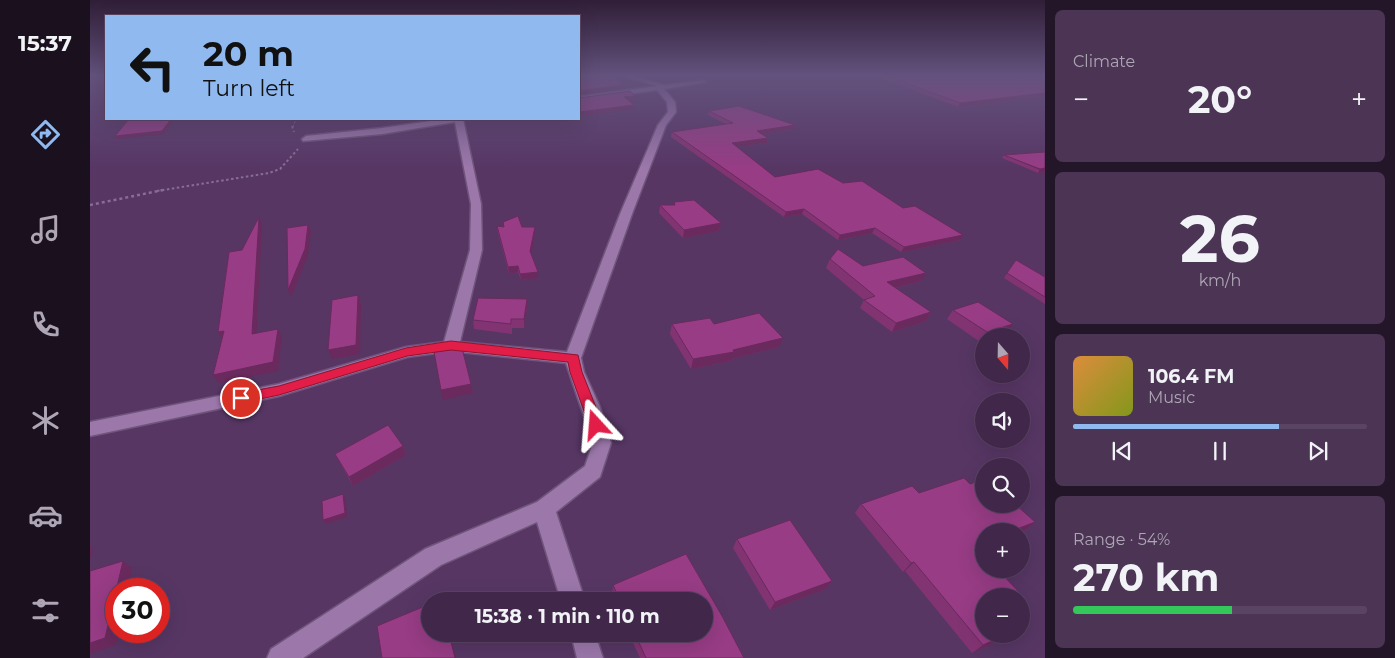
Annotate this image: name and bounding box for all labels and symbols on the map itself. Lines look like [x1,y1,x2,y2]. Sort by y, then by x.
north arrow [975,328,1030,382]
pin [220,377,262,419]
position arrow [569,398,621,450]
speed limit sign: 30 [105,578,170,643]

